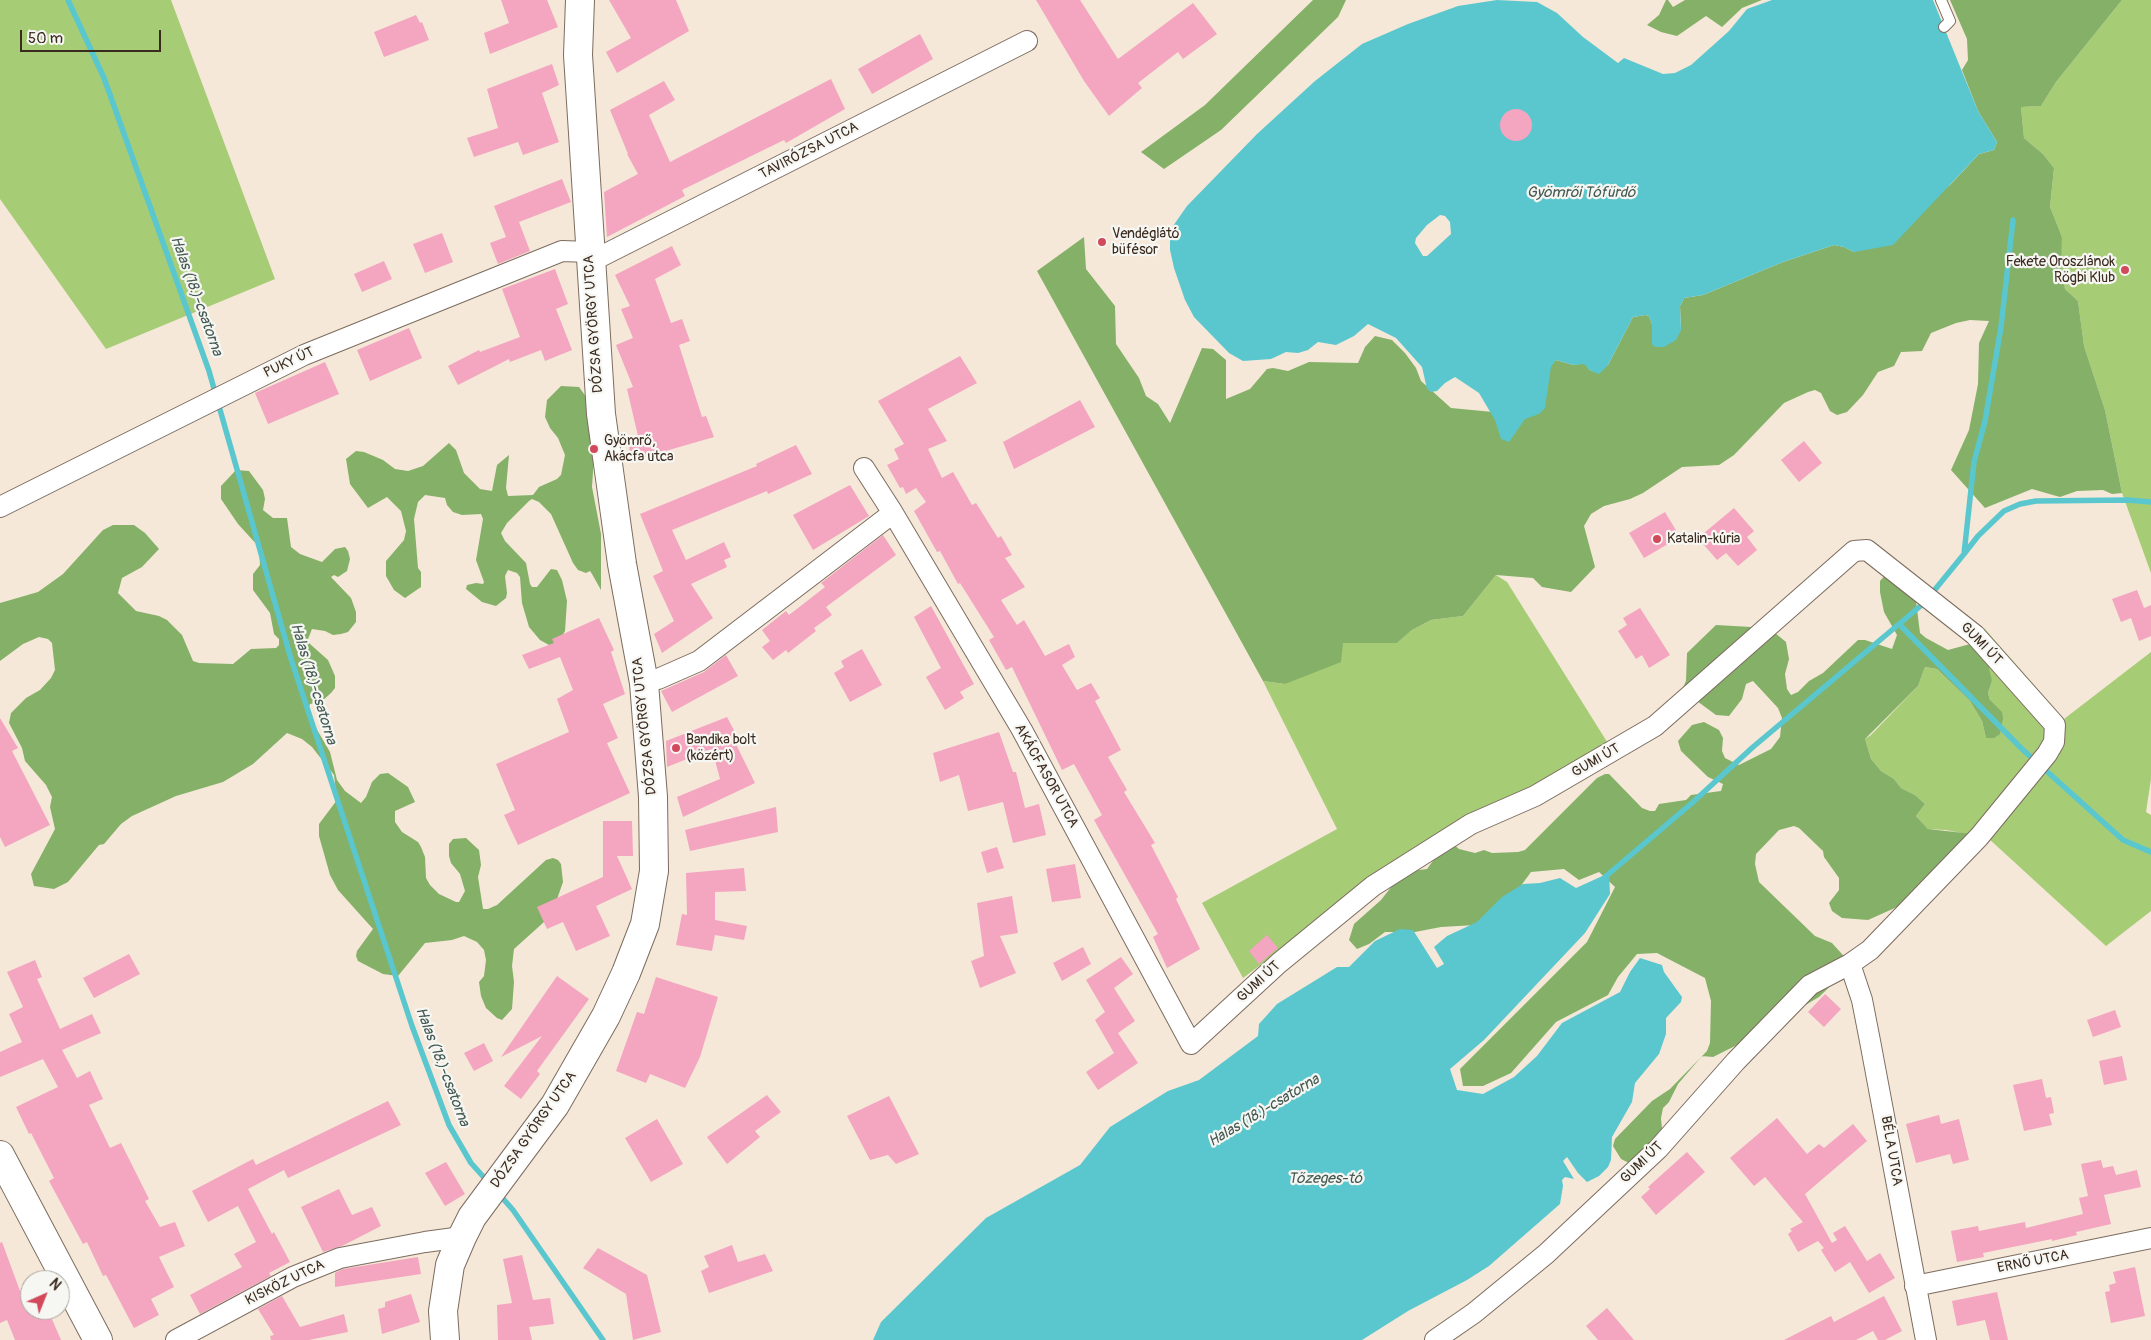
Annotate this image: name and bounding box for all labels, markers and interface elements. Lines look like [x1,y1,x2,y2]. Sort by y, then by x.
scale bar [22,20,164,52]
text: 50 m [28,29,63,48]
street label: TAVIRÓZSA UTCA [757,119,861,183]
water label: Gyömrői Tófürdő [1527,184,1635,202]
place label: Vendéglátó büfésor [1112,226,1179,258]
water label: Halas (18.)-csatorna [166,234,226,358]
marker: Vendéglátó büfésor [1096,236,1108,248]
street label: DÓZSA GYÖRGY UTCA [581,254,607,394]
place label: Fekete Oroszlánok Rögbi Klub [2006,254,2115,286]
marker: Fekete Oroszlánok Rögbi Klub [2119,264,2131,276]
street label: PUKY ÚT [261,344,317,382]
place label: Gyömrő, Akácfa utca [604,433,674,466]
marker: Gyömrő, Akácfa utca [588,443,600,455]
place label: Katalin-kúria [1667,531,1740,547]
marker: Katalin-kúria [1651,533,1663,545]
street label: GUMI ÚT [1957,619,2005,669]
water label: Halas (18.)-csatorna [286,621,340,747]
street label: DÓZSA GYÖRGY UTCA [629,656,661,796]
street label: AKÁCFASOR UTCA [1011,721,1081,831]
place label: Bandika bolt (közért) [686,732,756,764]
street label: GUMI ÚT [1569,741,1623,781]
marker: Bandika bolt (közért) [670,742,682,754]
street label: GUMI ÚT [1234,958,1284,1006]
water label: Halas (18.)-csatorna [411,1005,473,1129]
street label: DÓZSA GYÖRGY UTCA [487,1069,581,1191]
water label: Halas (18.)-csatorna [1205,1071,1323,1151]
street label: BÉLA UTCA [1877,1115,1905,1187]
street label: GUMI ÚT [1617,1139,1667,1187]
water label: Tőzeges-tó [1288,1170,1362,1188]
street label: ERNŐ UTCA [1996,1247,2070,1277]
street label: KISKÖZ UTCA [243,1257,327,1309]
north arrow [20,1270,70,1320]
text: N [46,1275,64,1294]

